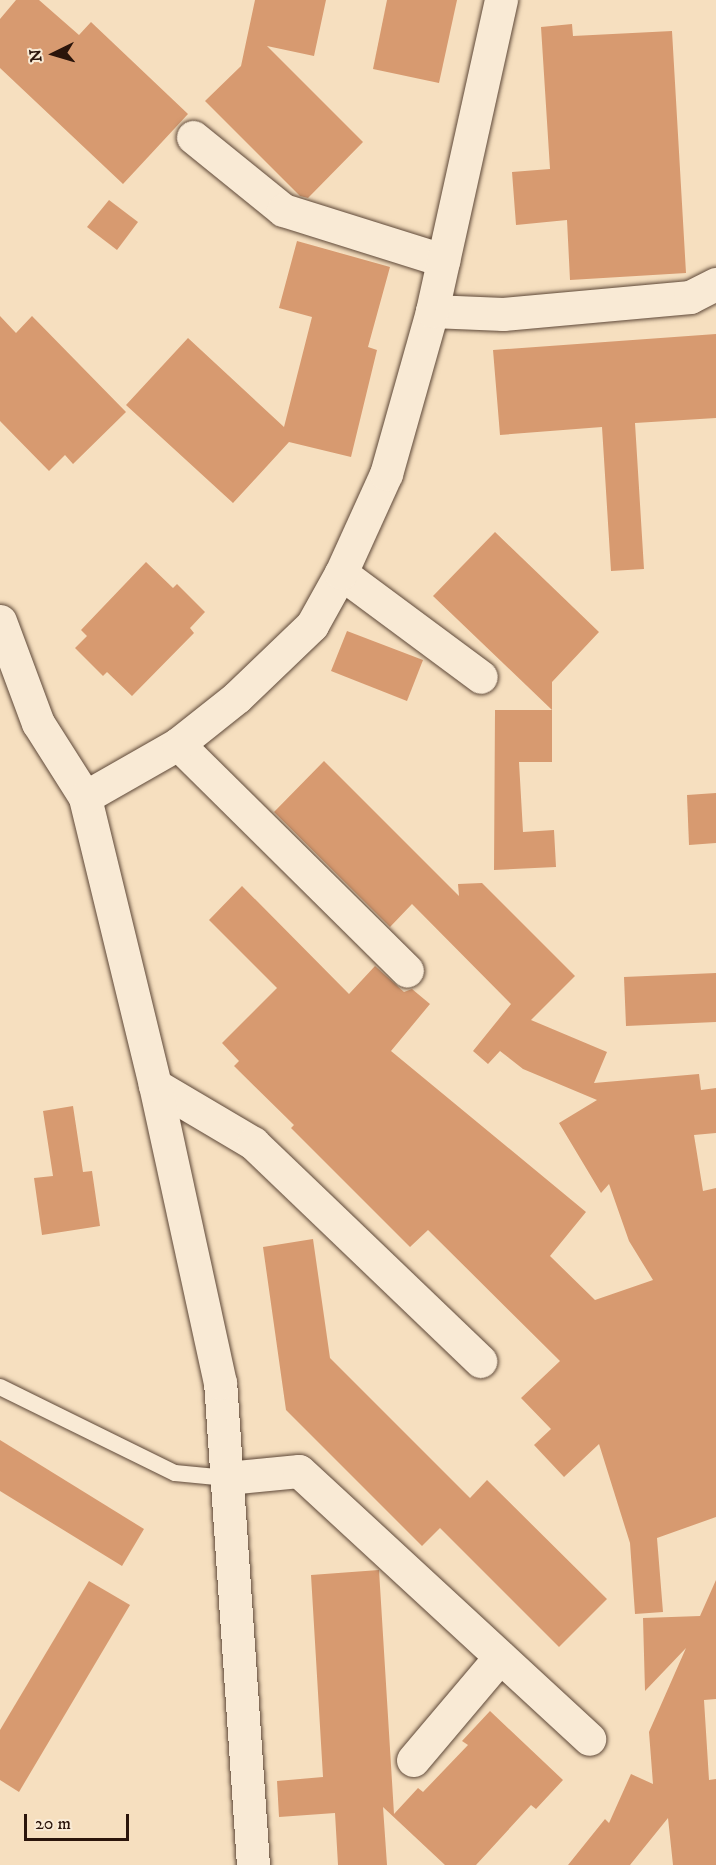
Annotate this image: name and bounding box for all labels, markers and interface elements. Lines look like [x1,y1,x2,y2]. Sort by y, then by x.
north arrow [24,24,84,84]
text: N [26,48,47,63]
scale bar [27,1802,132,1840]
text: 20 m [35,1813,71,1835]

